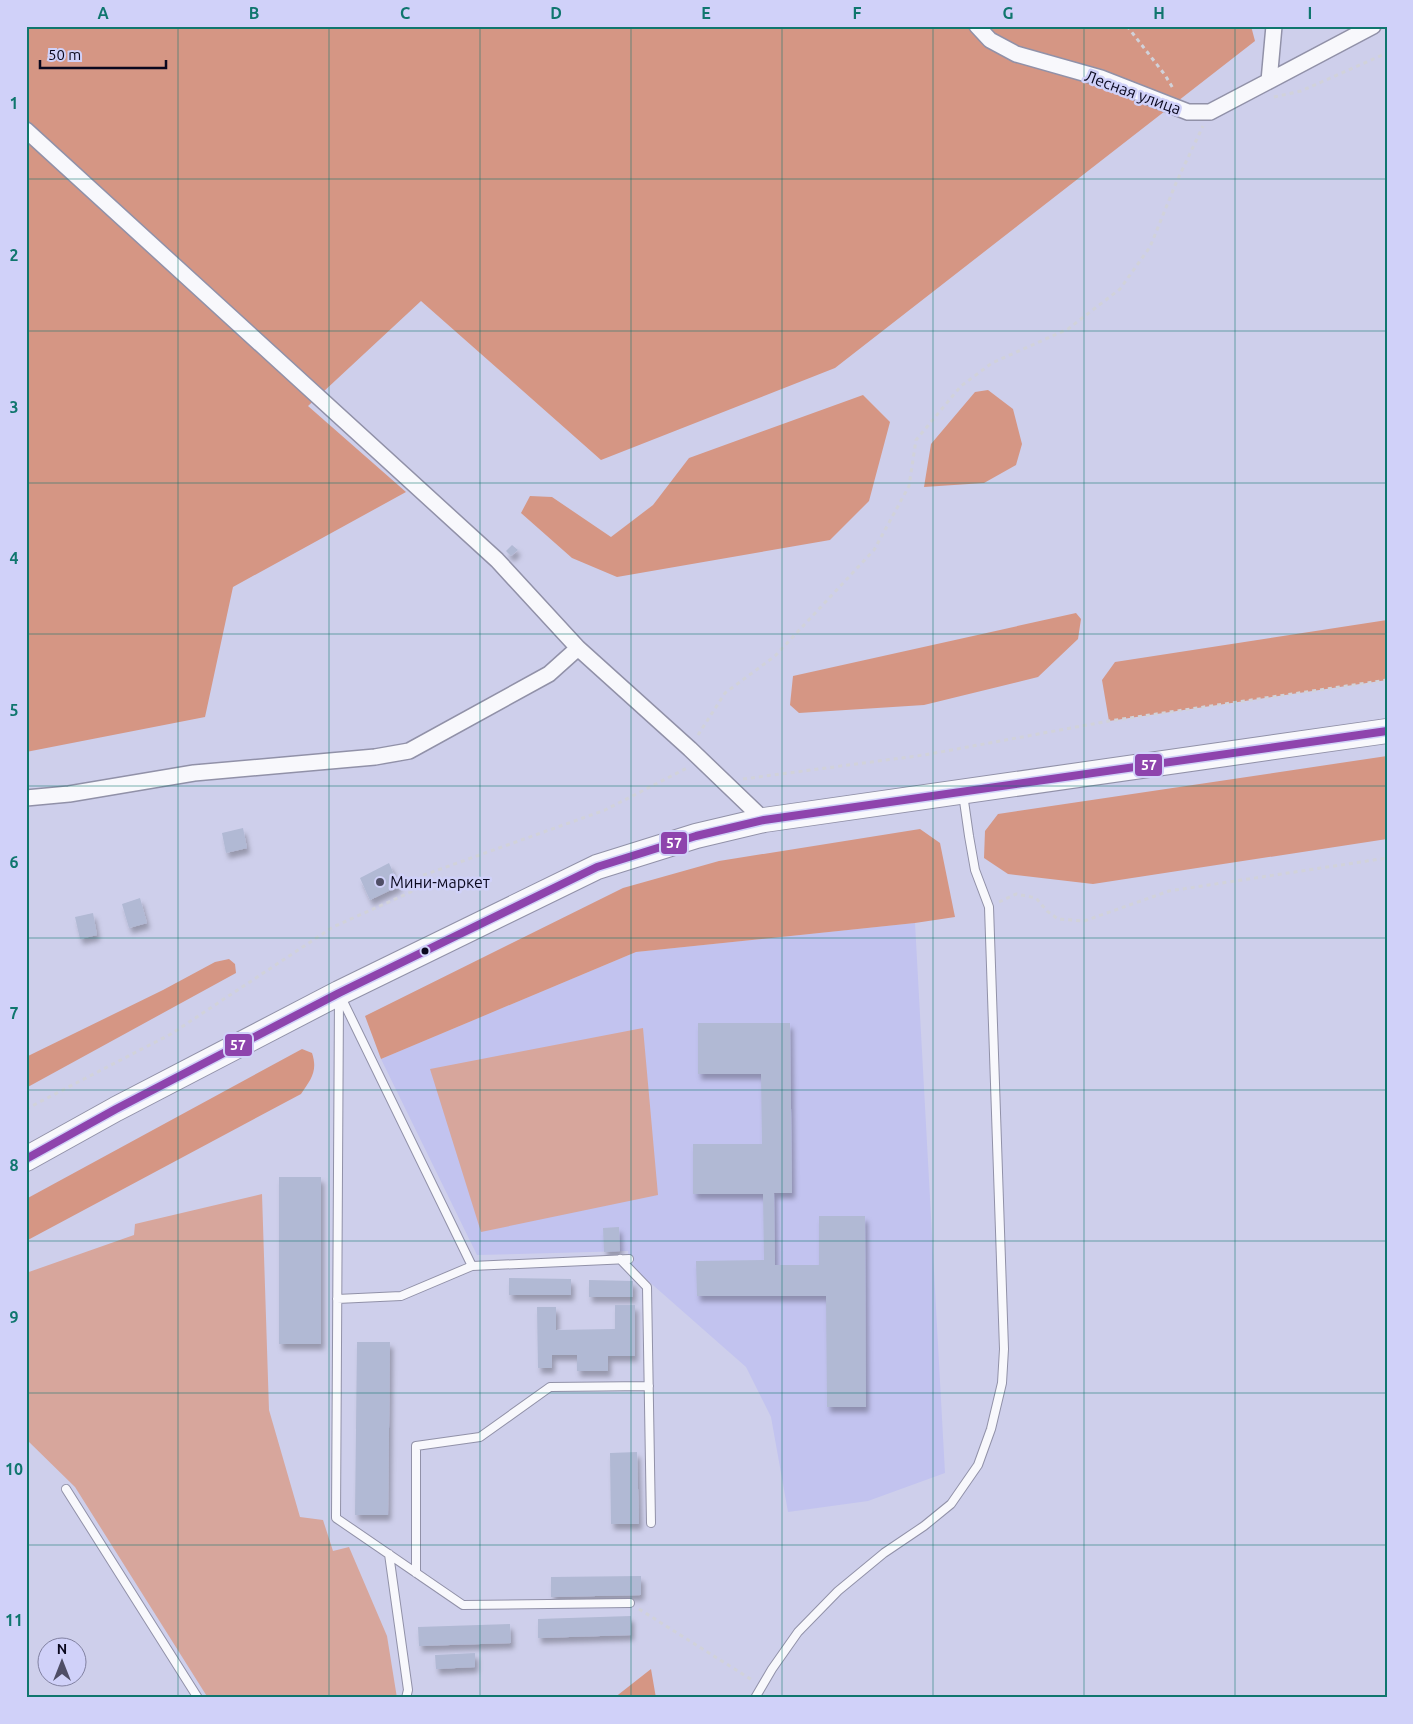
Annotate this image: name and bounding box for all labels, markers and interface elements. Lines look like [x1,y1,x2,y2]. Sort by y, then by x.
text: A [97,4,109,22]
text: B [249,4,259,22]
text: C [400,4,410,22]
text: D [550,4,562,22]
text: E [701,4,711,22]
text: F [853,4,862,22]
text: G [1002,4,1014,22]
text: H [1153,4,1165,22]
text: I [1308,4,1312,22]
scale bar [40,38,166,70]
text: 50 m [48,46,81,63]
street label: Лесная улица [1082,66,1184,118]
text: 1 [9,94,19,112]
text: 2 [9,246,19,264]
text: 3 [9,398,19,416]
text: 4 [9,549,19,567]
text: 5 [9,701,19,719]
line badge: 57 [1134,753,1163,777]
text: 57 [1141,757,1157,773]
line badge: 57 [660,831,688,855]
text: 57 [666,835,682,851]
text: 6 [9,853,19,871]
place label: Мини-маркет [390,873,490,891]
marker: Мини-маркет [374,876,386,888]
unlabelled marker [420,946,430,956]
text: 7 [9,1004,19,1022]
line badge: 57 [224,1033,253,1057]
text: 57 [230,1037,246,1053]
text: 8 [9,1156,19,1174]
text: 9 [9,1308,19,1326]
text: 10 [5,1460,23,1478]
text: 11 [5,1611,23,1629]
north arrow [38,1636,88,1686]
text: N [57,1641,67,1657]

